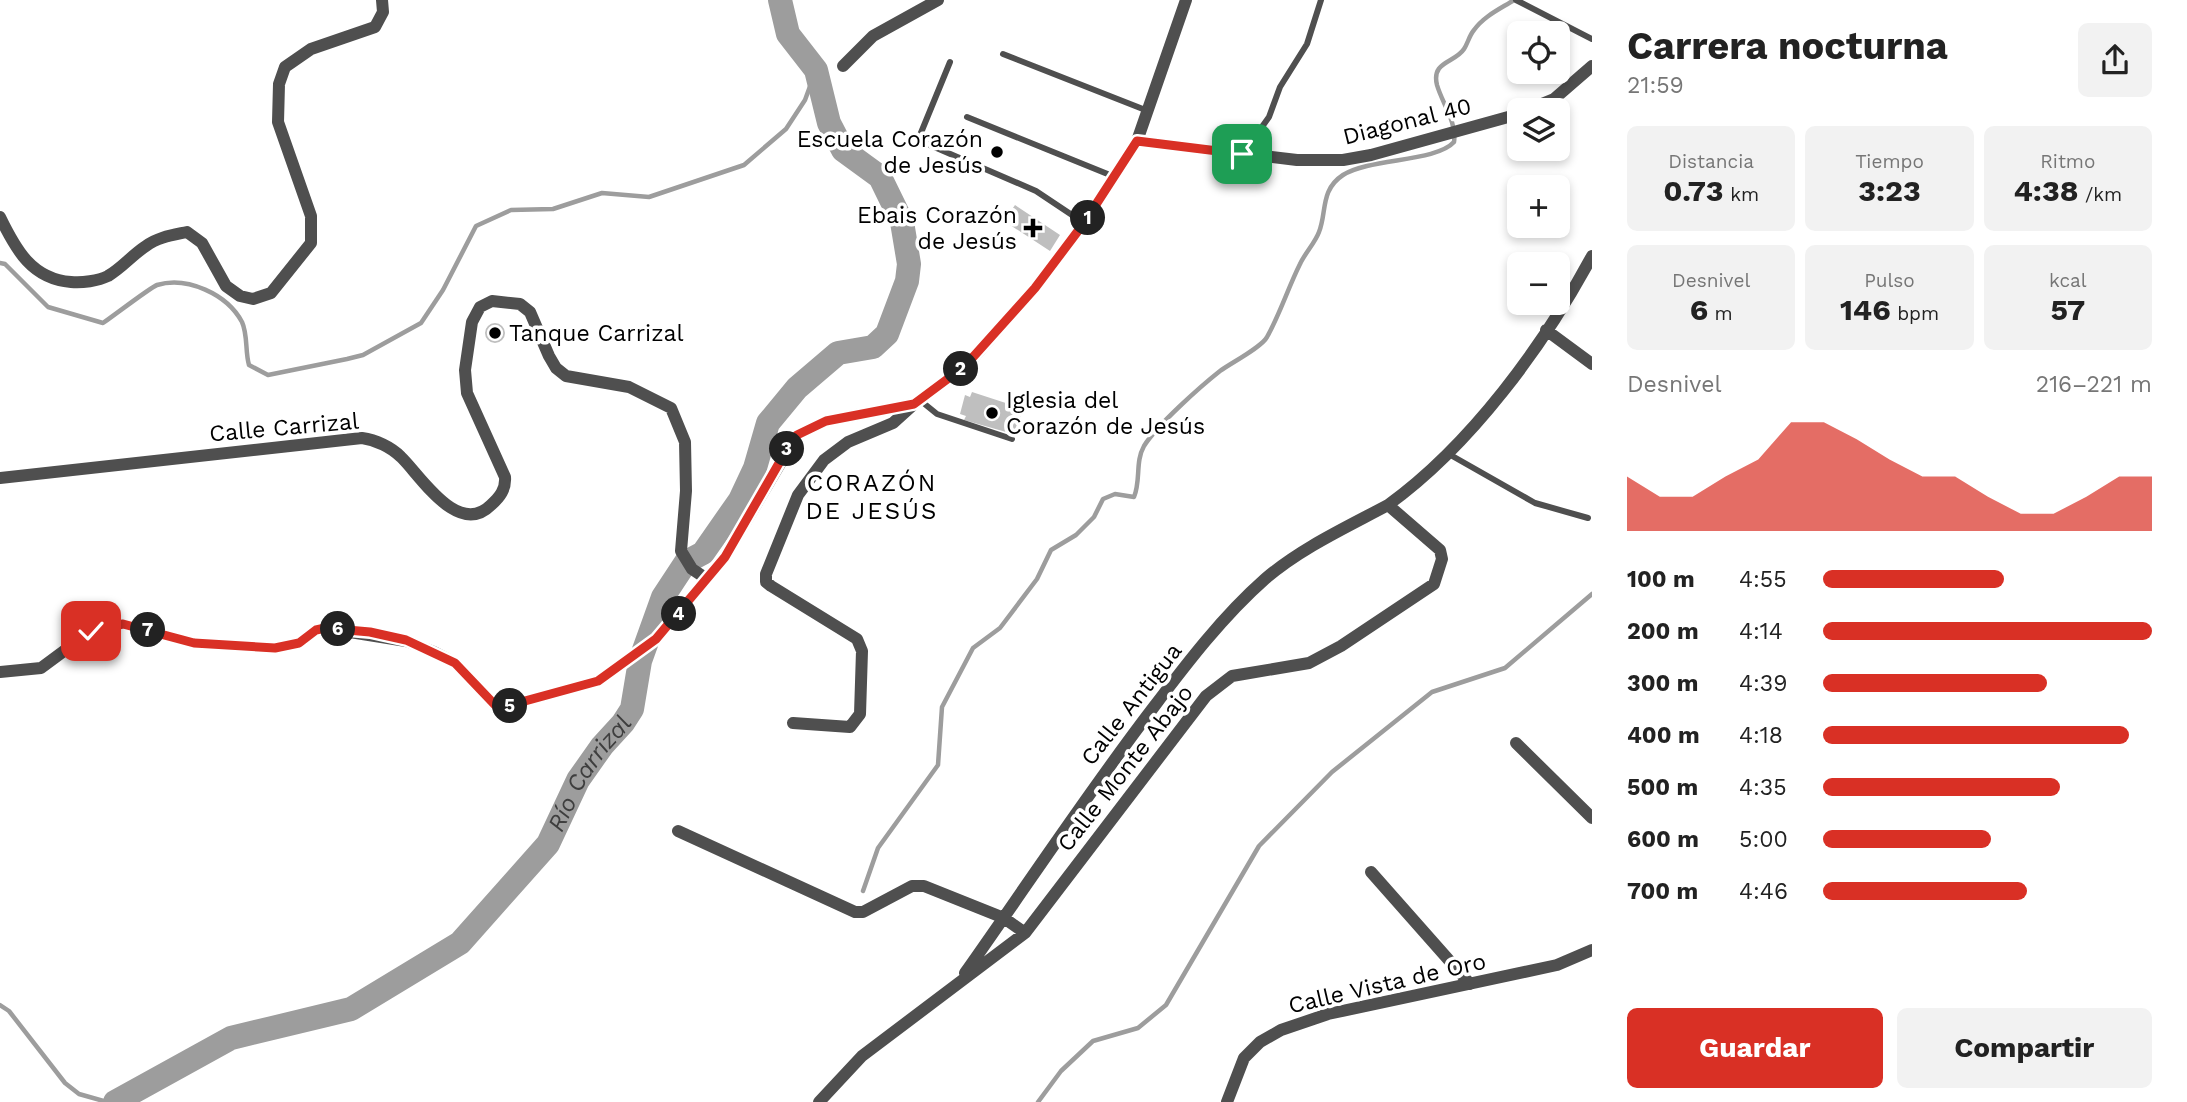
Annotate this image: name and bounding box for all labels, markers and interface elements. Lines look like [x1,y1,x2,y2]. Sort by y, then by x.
map controls [1507,21,1570,315]
button: locate [1507,21,1570,84]
button: share [2078,23,2152,97]
text: Carrera nocturna [1627,24,1948,68]
text: 21:59 [1627,72,1684,99]
street label: Diagonal 40 [1340,92,1474,150]
button: layers [1507,98,1570,161]
pin [1212,124,1272,184]
place label: Escuela Corazón de Jesús [797,126,983,179]
icon: arrive [1223,135,1261,173]
marker: Escuela Corazón de Jesús [989,144,1005,160]
text: Distancia [1668,150,1754,173]
text: Tiempo [1855,150,1924,173]
text: Ritmo [2040,150,2095,173]
text: 0.73 [1663,173,1724,208]
text: 3:23 [1858,173,1921,208]
text: 4:38 [2013,173,2079,208]
button: + [1507,175,1570,238]
text: km [1724,183,1759,206]
text: /km [2079,183,2122,206]
pin: 1 [1070,200,1106,235]
place label: Ebais Corazón de Jesús [857,202,1017,255]
text: 1 [1083,206,1092,229]
marker: Ebais Corazón de Jesús [1023,218,1043,238]
button: − [1507,252,1570,315]
text: Desnivel [1672,269,1750,292]
text: Pulso [1864,269,1915,292]
text: kcal [2049,269,2087,292]
text: 6 [1690,292,1708,327]
text: 146 [1840,292,1891,327]
text: 57 [2050,292,2085,327]
text: m [1708,302,1733,325]
text: bpm [1891,302,1939,325]
place label: Tanque Carrizal [509,320,684,347]
marker: Tanque Carrizal [487,325,503,341]
pin: 2 [944,352,978,386]
text: 2 [955,357,966,380]
text: Desnivel [1627,371,1722,398]
text: 216–221 m [2036,371,2152,398]
place label: Iglesia del Corazón de Jesús [1006,387,1205,440]
marker: Iglesia del Corazón de Jesús [984,405,1000,421]
street label: Calle Carrizal [208,408,360,447]
pin: 3 [770,432,804,466]
text: 3 [781,437,792,460]
district label: CORAZÓN DE JESÚS [806,469,938,525]
text: 100 m [1627,566,1695,593]
text: 4:55 [1739,566,1787,593]
pin: 4 [662,596,696,632]
pin [61,601,121,661]
text: 4 [672,602,685,625]
icon: check [72,612,110,650]
pin: 7 [130,612,166,648]
pin: 6 [320,612,356,646]
text: 6 [332,617,343,640]
text: 7 [142,618,153,641]
text: 200 m [1627,618,1699,645]
text: 4:14 [1739,618,1783,645]
street label: Calle Antigua [1075,638,1187,771]
text: 300 m [1627,670,1698,697]
text: 4:39 [1739,670,1787,697]
street label: Calle Monte Abajo [1052,680,1199,857]
pin: 5 [492,688,528,724]
text: 5 [504,694,515,717]
water label: Río Carrizal [542,711,638,836]
text: 400 m [1627,722,1700,749]
text: 4:18 [1739,722,1783,749]
text: 500 m [1627,774,1698,801]
text: 4:35 [1739,774,1787,801]
text: 600 m [1627,826,1699,853]
text: 5:00 [1739,826,1788,853]
text: 700 m [1627,878,1698,905]
text: 4:46 [1739,878,1788,905]
street label: Calle Vista de Oro [1286,948,1488,1019]
button: Guardar [1627,1008,1883,1088]
button: Compartir [1897,1008,2152,1088]

